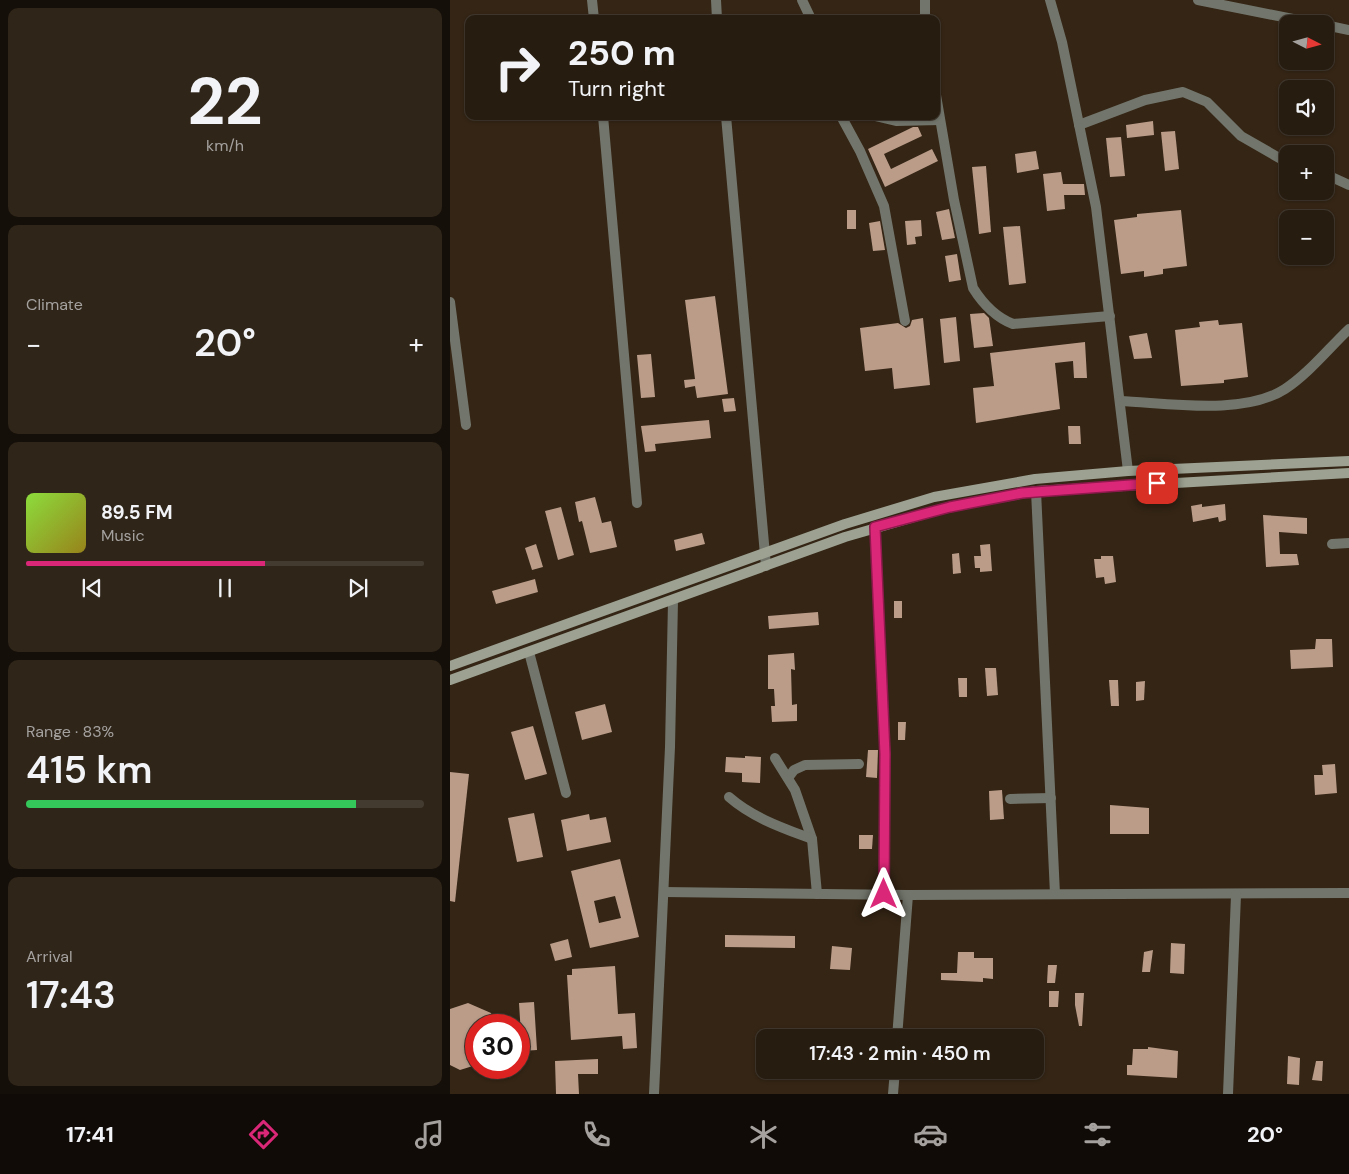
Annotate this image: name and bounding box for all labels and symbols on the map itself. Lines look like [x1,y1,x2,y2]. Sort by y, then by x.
north arrow [1279,15,1334,70]
pin [1136,462,1178,504]
position arrow [857,867,909,919]
speed limit sign: 30 [465,1014,530,1079]

